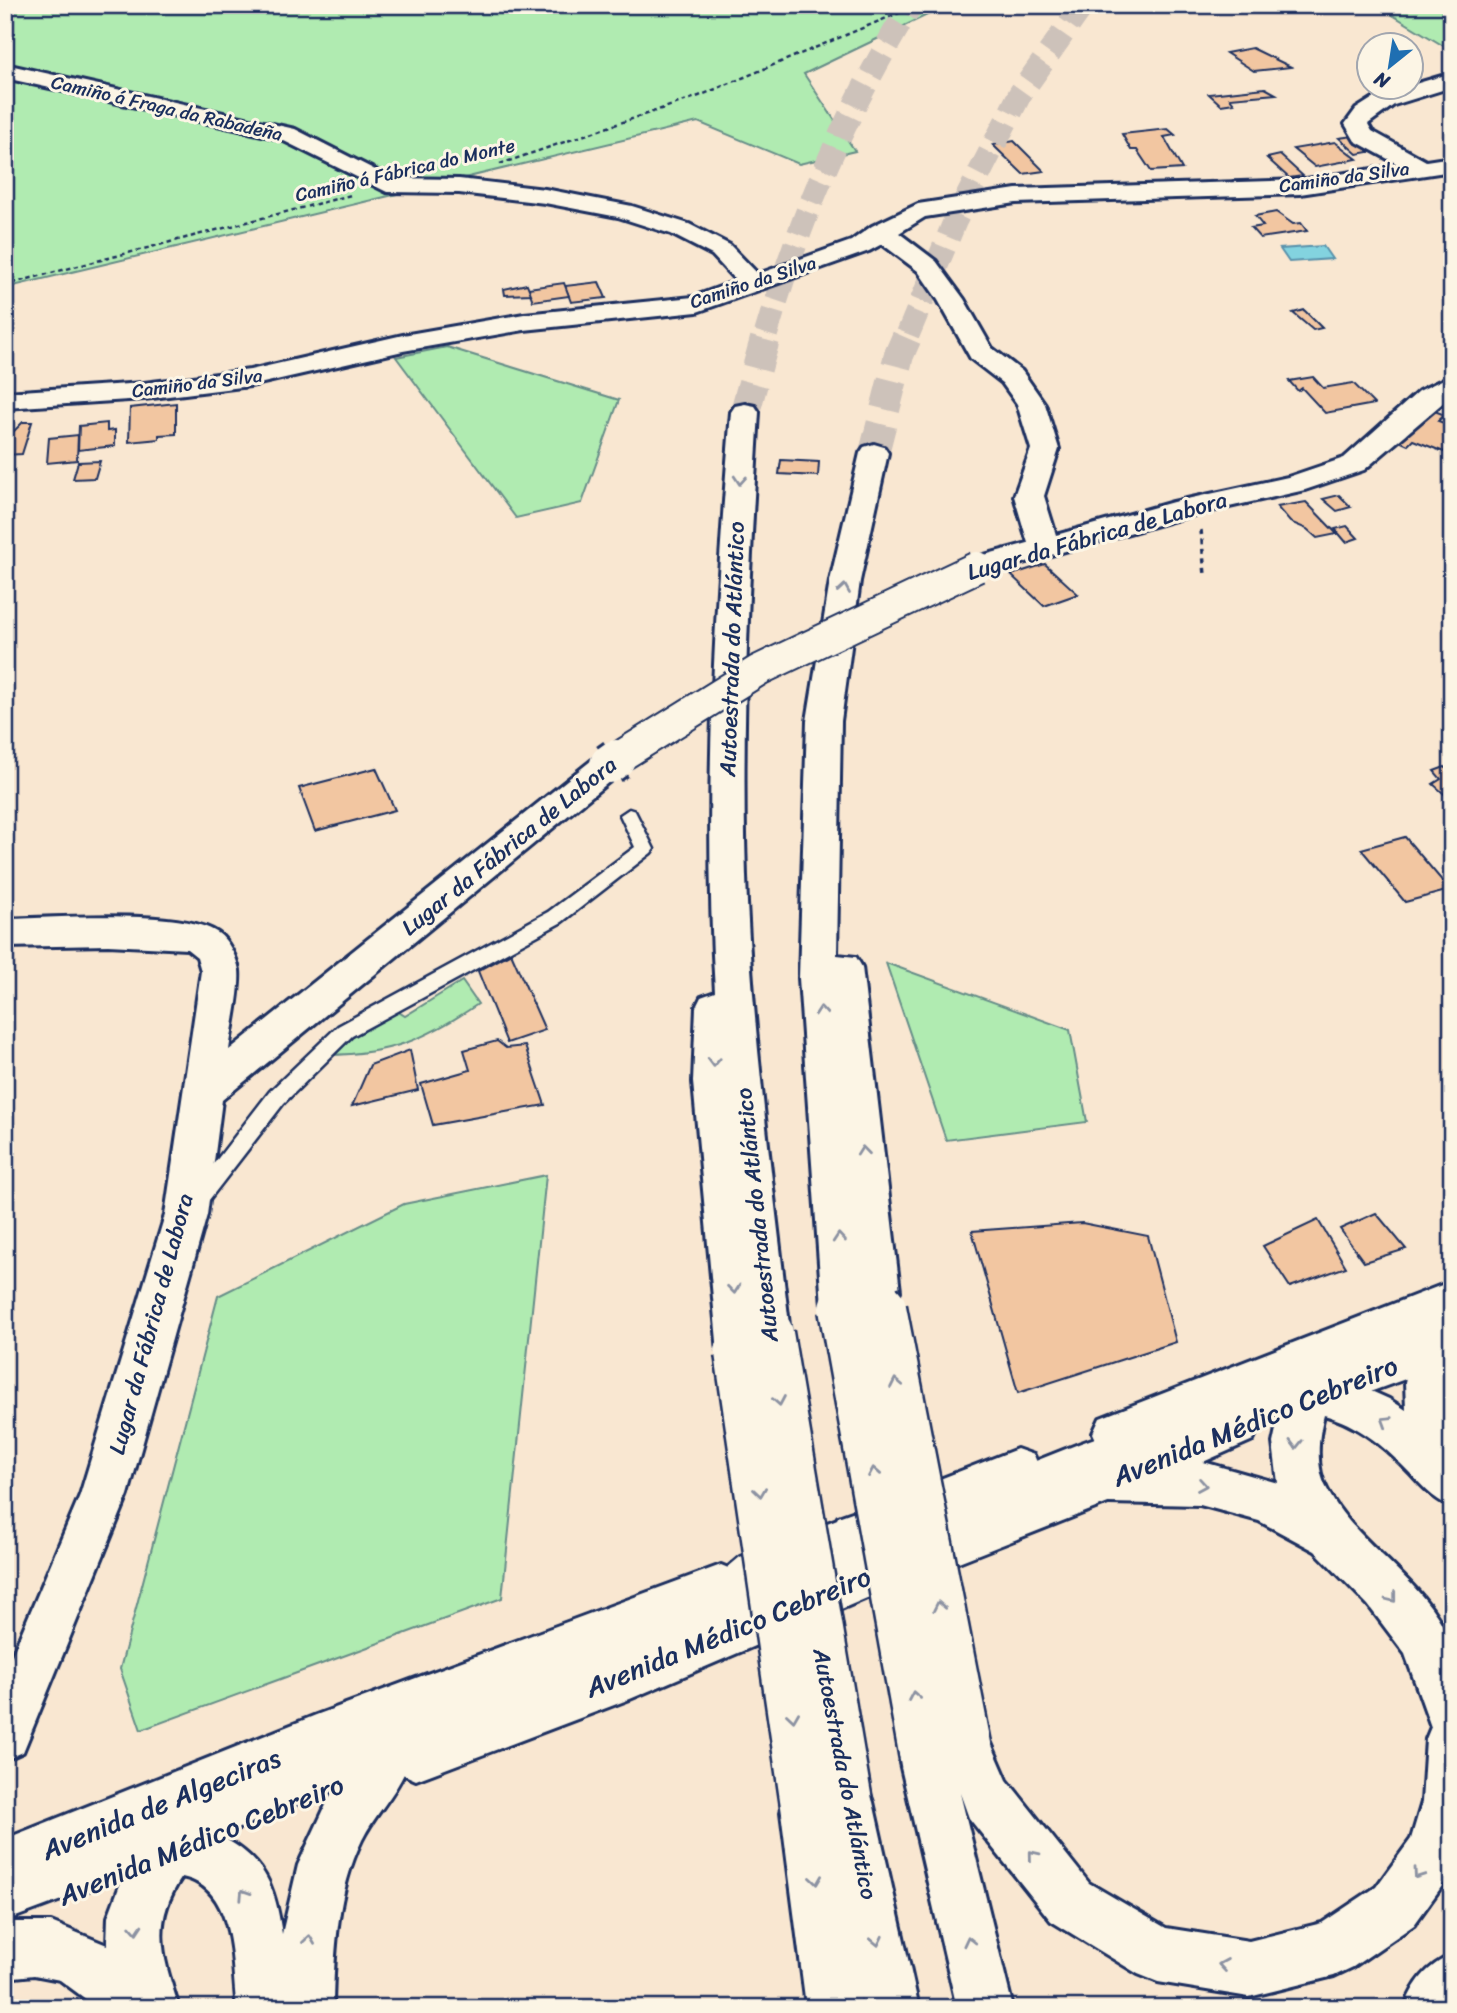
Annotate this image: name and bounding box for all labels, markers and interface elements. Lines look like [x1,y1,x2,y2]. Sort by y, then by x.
north arrow [1356,32,1426,102]
text: N [1367,62,1397,98]
street label: Camiño á Fraga da Rabadeña [48,65,286,151]
street label: Camiño á Fábrica do Monte [292,129,518,211]
street label: Camiño da Silva [1277,151,1412,202]
street label: Camiño da Silva [685,246,821,318]
street label: Camiño da Silva [130,359,265,407]
one-way arrow [733,475,748,486]
street label: Lugar da Fábrica de Labora [962,479,1232,593]
street label: Autoestrada do Atlántico [707,520,757,778]
one-way arrow [836,583,851,595]
street label: Lugar da Fábrica de Labora [392,745,627,947]
one-way arrow [814,1005,829,1016]
one-way arrow [706,1057,722,1068]
street label: Autoestrada do Atlántico [723,1086,791,1345]
one-way arrow [856,1145,871,1156]
street label: Lugar da Fábrica de Labora [96,1188,206,1459]
one-way arrow [832,1232,847,1243]
one-way arrow [726,1284,741,1295]
street label: Avenida Médico Cebreiro [1104,1341,1406,1501]
one-way arrow [889,1377,904,1389]
one-way arrow [771,1395,786,1407]
one-way arrow [1381,1416,1394,1429]
one-way arrow [1288,1439,1304,1450]
one-way arrow [867,1466,882,1478]
one-way arrow [1196,1477,1208,1492]
one-way arrow [753,1486,768,1498]
street label: Avenida Médico Cebreiro [577,1552,879,1712]
one-way arrow [1383,1590,1396,1603]
one-way arrow [932,1600,947,1612]
street label: Autoestrada do Atlántico [800,1644,890,1904]
one-way arrow [907,1690,922,1702]
one-way arrow [785,1712,800,1723]
street label: Avenida de Algeciras [33,1733,289,1875]
street label: Avenida Médico Cebreiro [50,1760,352,1920]
one-way arrow [1029,1851,1041,1864]
one-way arrow [1414,1866,1426,1879]
one-way arrow [808,1874,823,1886]
one-way arrow [239,1889,252,1902]
one-way arrow [128,1924,143,1935]
one-way arrow [301,1934,316,1946]
one-way arrow [868,1935,883,1947]
one-way arrow [963,1935,977,1947]
one-way arrow [1217,1958,1229,1973]

